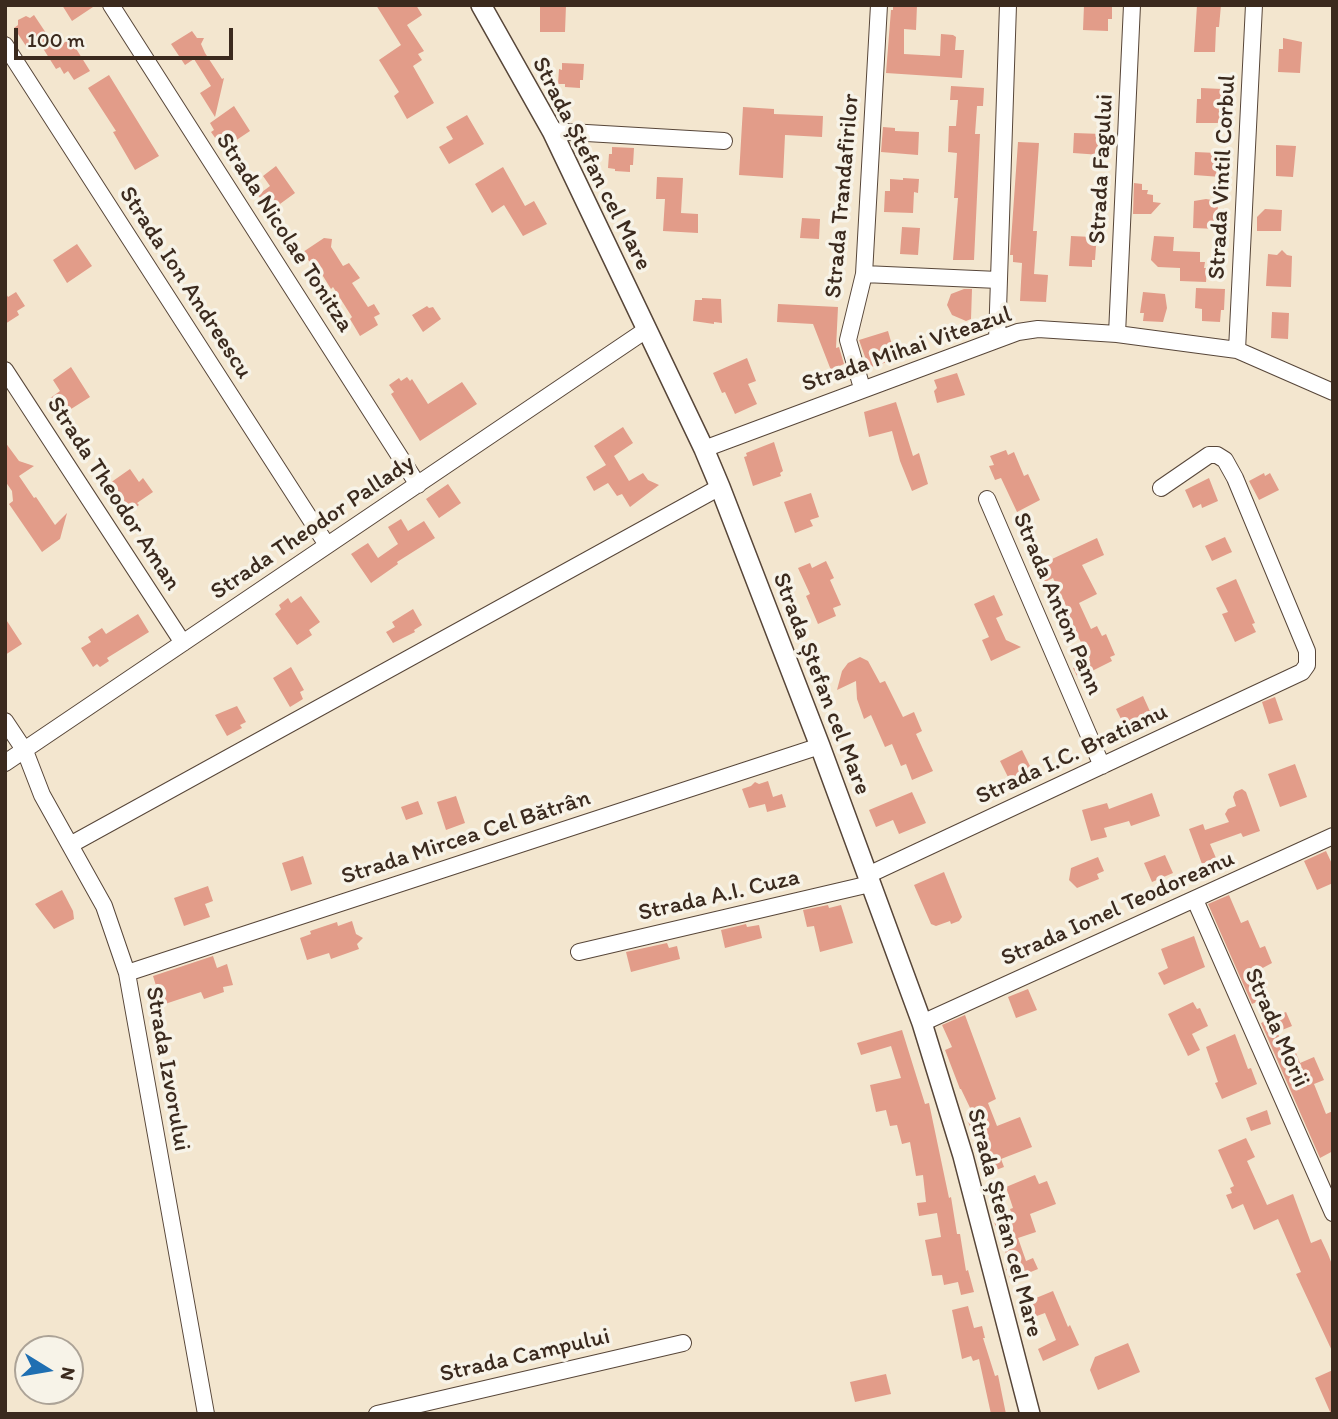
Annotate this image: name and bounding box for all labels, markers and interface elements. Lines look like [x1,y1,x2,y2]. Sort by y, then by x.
scale bar [18,14,236,58]
text: 100 m [27,27,85,52]
street label: Strada Ștefan cel Mare [525,53,657,275]
street label: Strada Vintil Corbul [1203,74,1243,280]
street label: Strada Trandafirilor [820,93,866,299]
street label: Strada Fagului [1084,93,1120,245]
street label: Strada Nicolae Tonitza [209,128,359,338]
street label: Strada Ion Andreescu [112,181,258,385]
street label: Strada Mihai Viteazul [798,301,1016,399]
street label: Strada Theodor Aman [40,392,186,596]
street label: Strada Theodor Pallady [206,449,420,607]
street label: Strada Anton Pann [1006,508,1108,700]
street label: Strada Ștefan cel Mare [765,569,877,799]
street label: Strada I.C. Bratianu [972,698,1172,812]
street label: Strada Mircea Cel Bătrân [338,784,594,892]
street label: Strada Ionel Teodoreanu [997,845,1239,973]
street label: Strada A.I. Cuza [636,863,802,929]
street label: Strada Morii [1237,964,1315,1092]
street label: Strada Izvorului [138,984,196,1154]
street label: Strada Ștefan cel Mare [960,1106,1048,1340]
street label: Strada Campului [437,1322,613,1390]
north arrow [14,1335,84,1405]
text: N [56,1365,81,1382]

